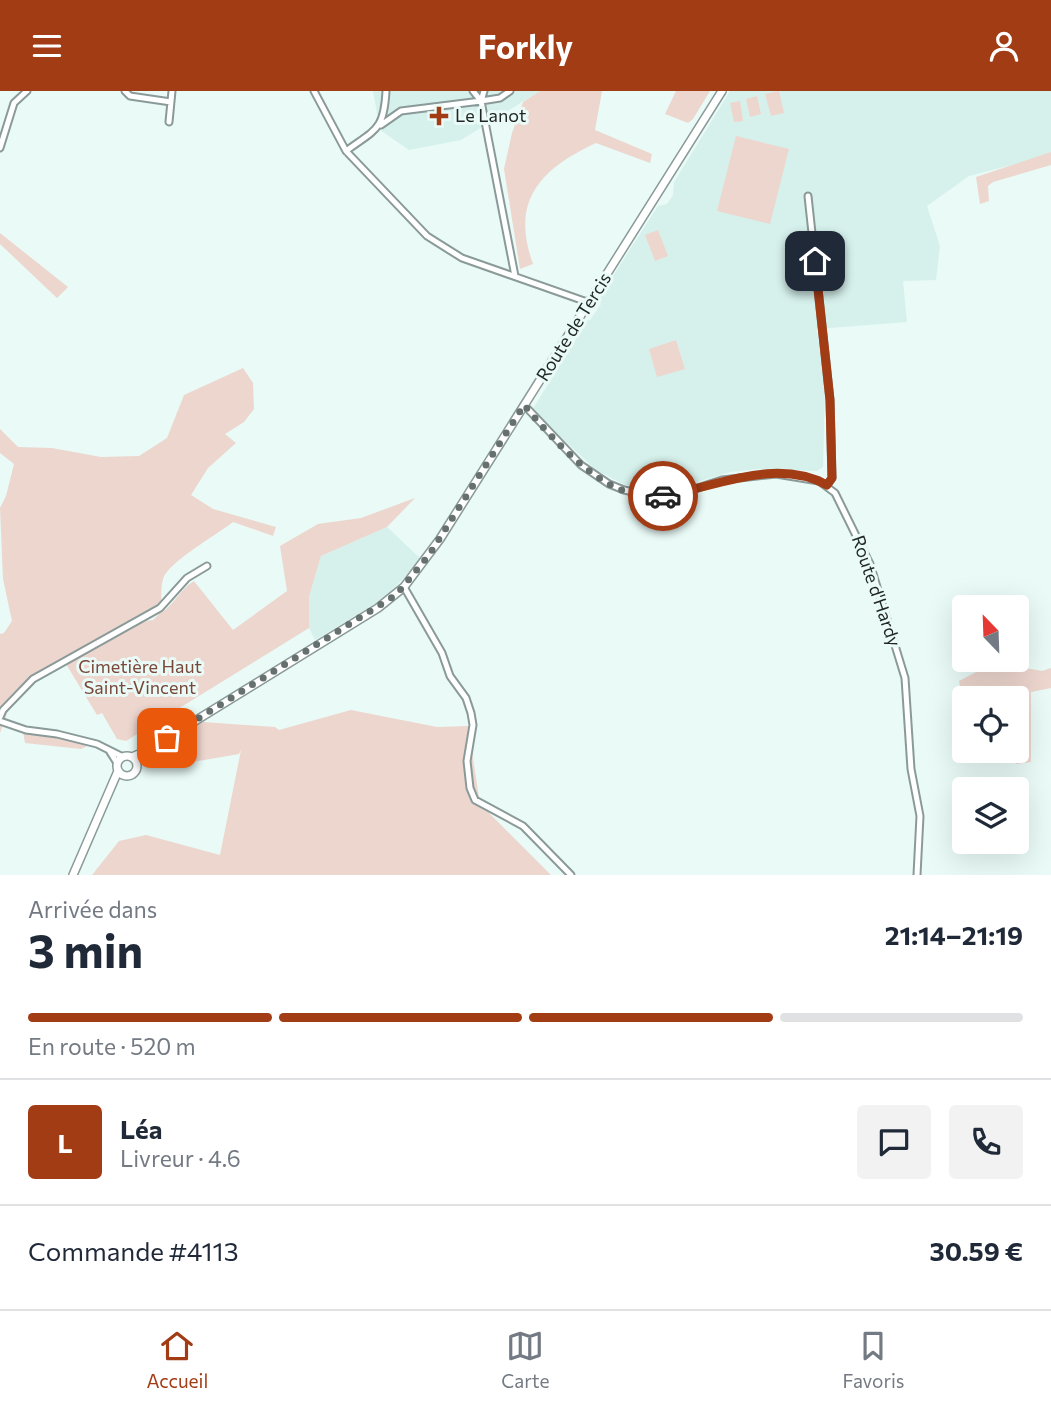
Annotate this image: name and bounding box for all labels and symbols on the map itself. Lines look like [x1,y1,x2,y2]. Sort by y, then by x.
place label: Le Lanot [455,104,526,126]
marker: Le Lanot [429,106,449,126]
pin [785,231,845,291]
street label: Route de Tercis [531,268,615,385]
courier [628,461,698,531]
street label: Route d'Hardy [848,532,906,649]
north arrow [952,595,1029,672]
park label: Cimetière Haut Saint-Vincent [78,655,202,698]
pin [137,708,197,768]

